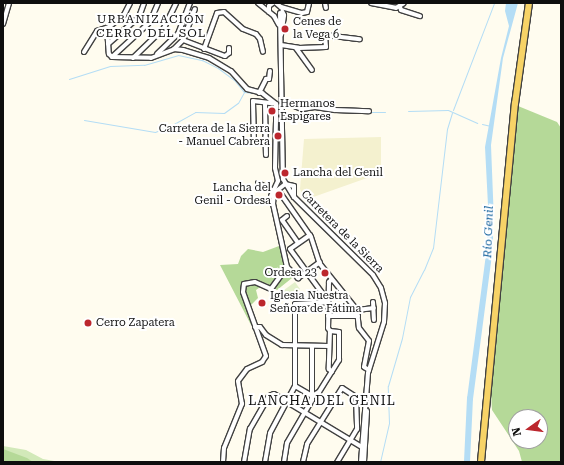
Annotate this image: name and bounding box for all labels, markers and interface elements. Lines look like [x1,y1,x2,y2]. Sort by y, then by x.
district label: URBANIZACIÓN CERRO DEL SOL [96,13,206,41]
place label: Cenes de la Vega 6 [293,16,341,42]
marker: Cenes de la Vega 6 [280,24,290,34]
place label: Hermanos Espigares [280,98,335,124]
marker: Hermanos Espigares [267,106,277,116]
place label: Carretera de la Sierra - Manuel Cabrera [159,123,270,149]
marker: Carretera de la Sierra - Manuel Cabrera [273,131,283,141]
place label: Lancha del Genil [293,166,383,180]
marker: Lancha del Genil [280,168,290,178]
place label: Lancha del Genil - Ordesa [194,182,271,208]
street label: Carretera de la Sierra [298,188,386,276]
marker: Lancha del Genil - Ordesa [274,190,284,200]
water label: Río Genil [481,206,497,258]
place label: Ordesa 23 [265,266,317,280]
marker: Ordesa 23 [320,268,330,278]
place label: Iglesia Nuestra Señora de Fátima [270,290,361,316]
marker: Iglesia Nuestra Señora de Fátima [257,298,267,308]
place label: Cerro Zapatera [96,316,175,330]
marker: Cerro Zapatera [83,318,93,328]
district label: LANCHA DEL GENIL [248,393,396,409]
north arrow [508,409,548,449]
text: N [510,426,524,437]

